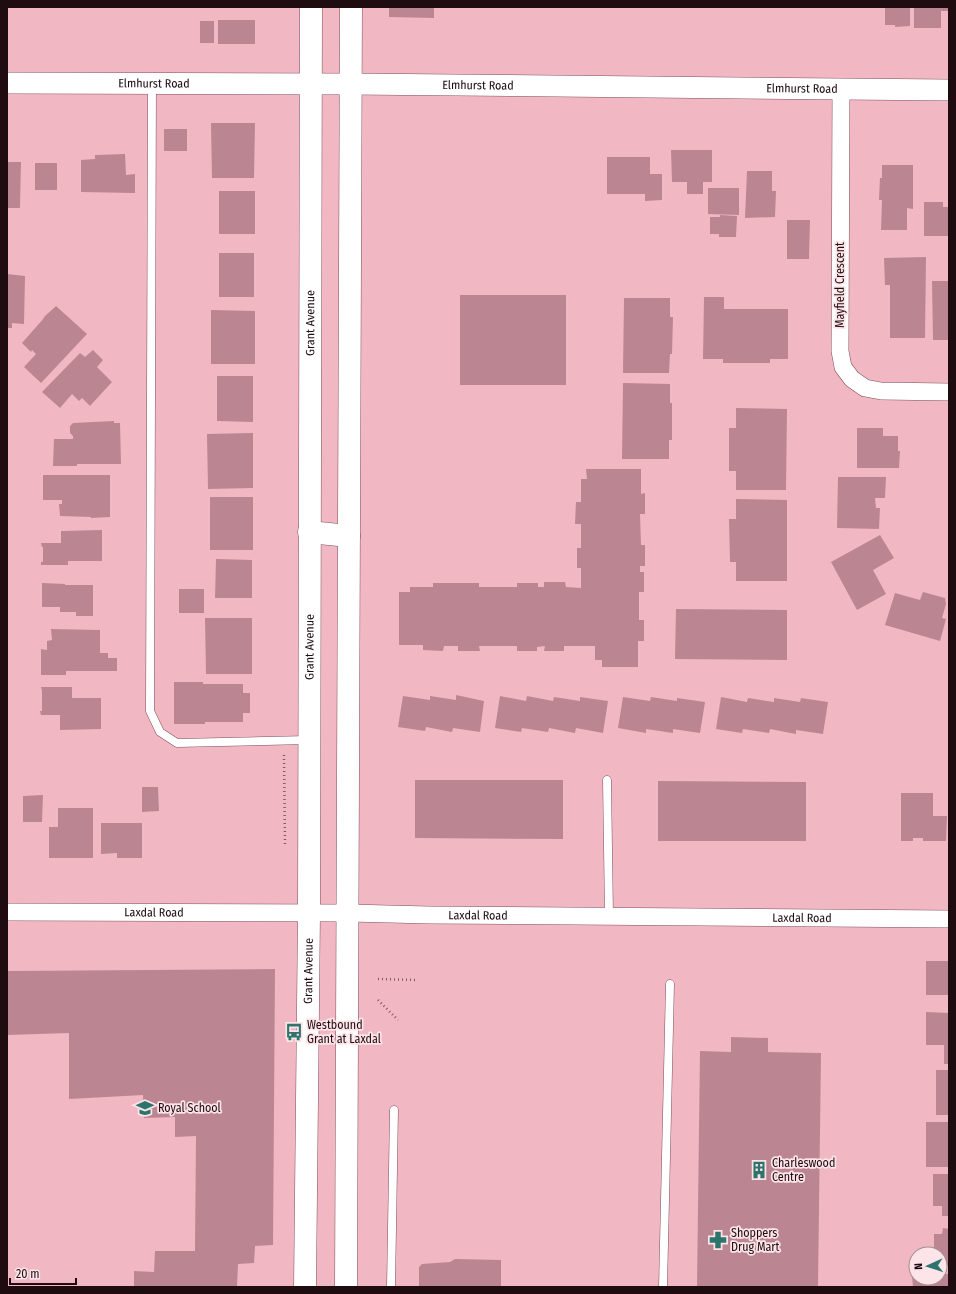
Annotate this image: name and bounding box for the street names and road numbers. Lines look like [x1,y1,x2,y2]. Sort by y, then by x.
street label: Elmhurst Road [118,76,190,91]
street label: Elmhurst Road [442,78,514,93]
street label: Elmhurst Road [766,81,838,96]
street label: Mayfield Crescent [833,242,847,328]
street label: Grant Avenue [303,290,317,356]
street label: Grant Avenue [303,614,317,680]
street label: Laxdal Road [124,905,184,920]
street label: Laxdal Road [448,908,508,923]
street label: Laxdal Road [772,911,832,925]
street label: Grant Avenue [301,938,316,1004]

